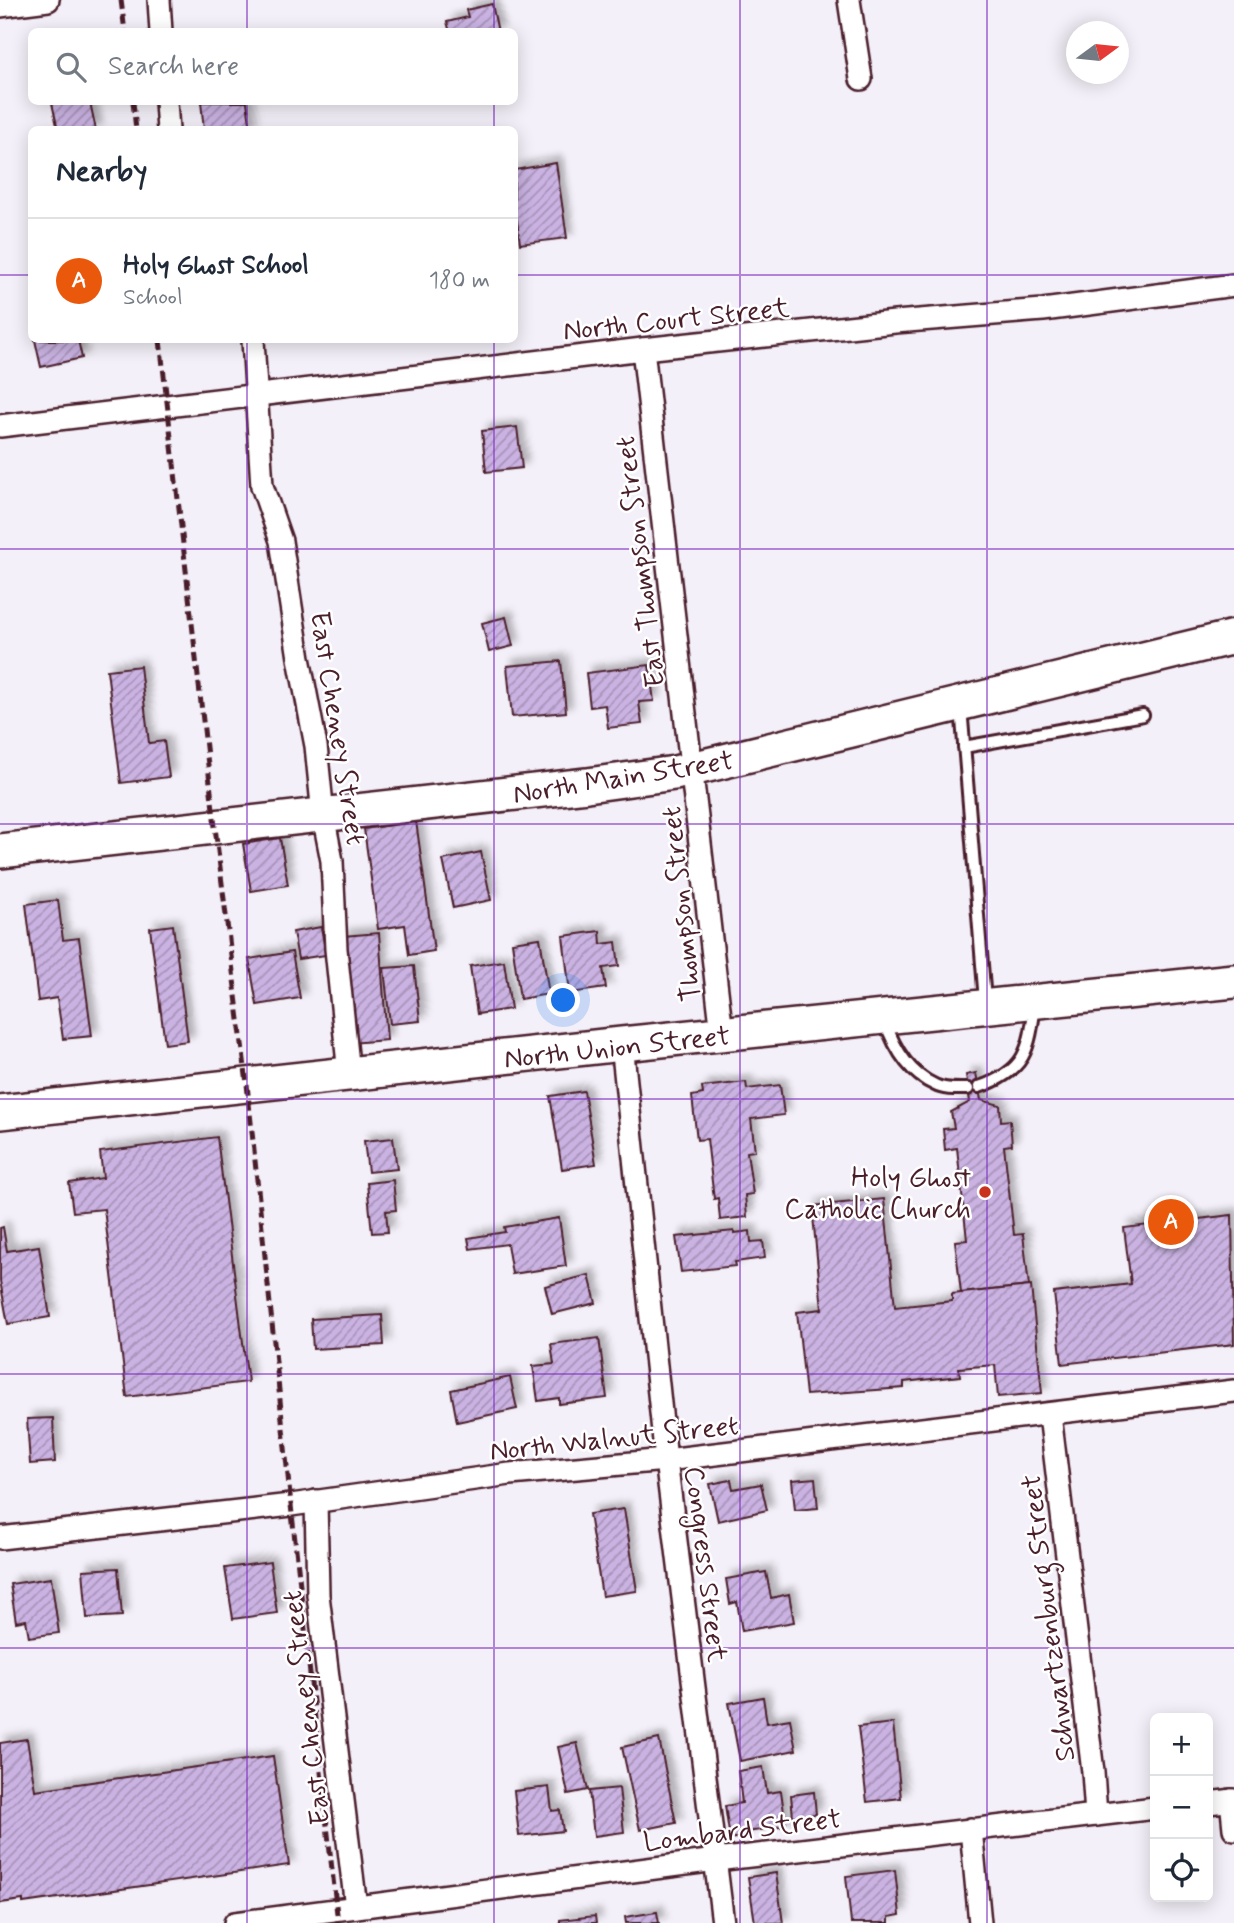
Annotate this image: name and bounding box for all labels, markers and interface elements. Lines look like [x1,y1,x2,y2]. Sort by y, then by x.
north arrow [1066,21,1129,84]
search box [28,28,518,105]
icon: search [52,48,90,86]
text: Search here [108,50,239,84]
text: Nearby [56,152,147,191]
text: Holy Ghost School [123,249,309,283]
text: A [71,266,87,296]
text: 180 m [429,266,490,296]
text: School [123,283,183,313]
street label: North Court Street [561,290,792,351]
street label: East Thompson Street [608,434,675,689]
street label: East Cheney Street [300,609,373,848]
street label: North Main Street [510,743,736,814]
street label: Thompson Street [654,804,711,1003]
your location [546,983,580,1017]
street label: North Union Street [502,1018,732,1079]
place label: Holy Ghost Catholic Church [784,1160,972,1229]
marker: Holy Ghost Catholic Church [977,1184,993,1200]
pin: A [1148,1196,1194,1248]
street label: North Walnut Street [488,1408,741,1471]
street label: Congress Street [672,1464,735,1665]
street label: Schwartzenburg Street [1013,1472,1088,1763]
street label: East Cheney Street [275,1588,340,1827]
map controls [1150,1713,1213,1902]
button: + [1150,1713,1213,1776]
button: − [1150,1776,1213,1839]
street label: Lombard Street [641,1801,843,1862]
button: locate [1150,1839,1213,1902]

